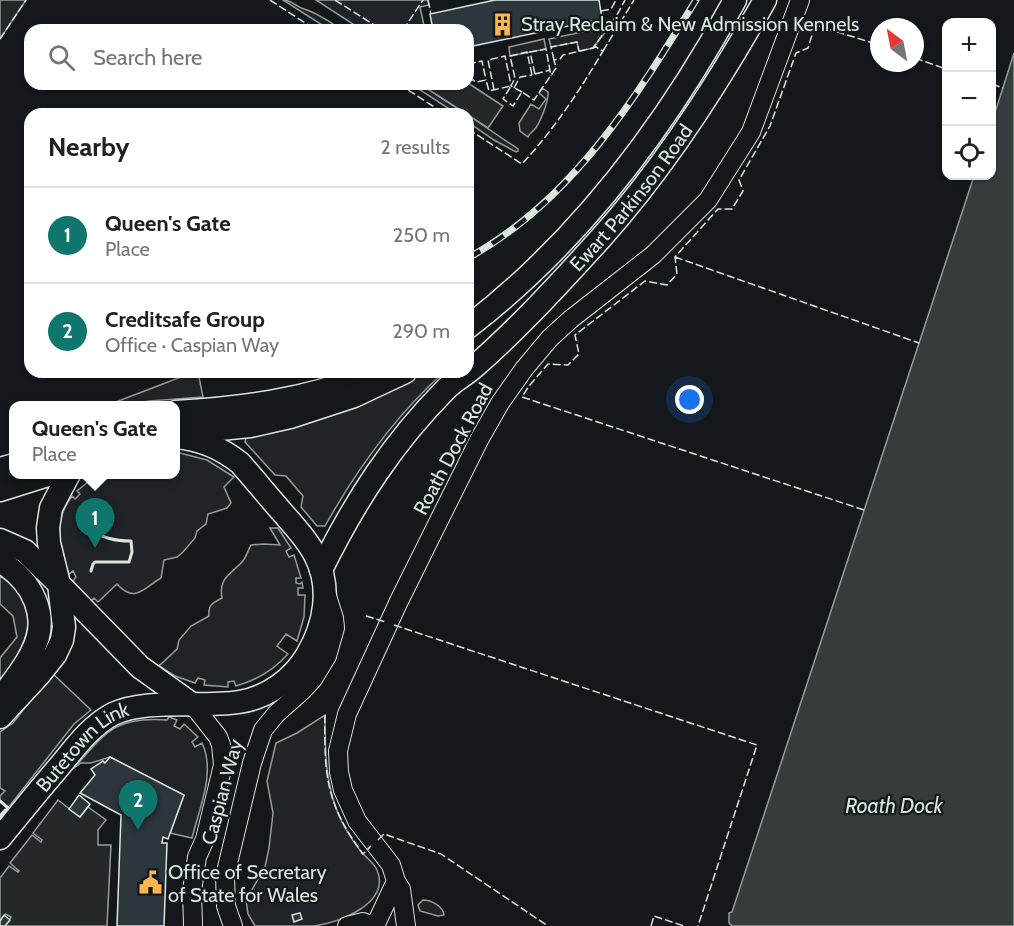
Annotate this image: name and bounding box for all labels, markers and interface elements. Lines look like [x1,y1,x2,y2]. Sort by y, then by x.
building icon: Stray Reclaim & New Admission Kennels [490,11,516,37]
place label: Stray Reclaim & New Admission Kennels [521,12,859,36]
north arrow [870,18,924,72]
map controls [942,18,996,180]
button: + [942,18,996,72]
search box [24,24,474,90]
icon: search [45,41,78,74]
text: Search here [93,44,202,71]
button: − [942,72,996,126]
street label: Ewart Parkinson Road [565,120,698,276]
button: locate [942,126,996,180]
text: Nearby [48,131,129,163]
text: 2 results [380,135,450,159]
text: Queen's Gate [105,210,231,237]
text: 1 [64,223,71,247]
text: 250 m [393,223,450,247]
text: Place [105,237,150,261]
text: Creditsafe Group [105,306,265,333]
text: 2 [62,319,73,343]
text: 290 m [392,319,450,343]
text: Office · Caspian Way [105,333,279,357]
street label: Roath Dock Road [408,379,498,519]
your location [675,385,704,414]
popup [9,401,180,479]
text: Queen's Gate [32,415,157,442]
text: Place [32,442,77,466]
pin: 1 [76,498,115,548]
street label: Butetown Link [31,697,132,797]
street label: Caspian Way [196,737,248,847]
pin: 2 [118,780,158,830]
water label: Roath Dock [845,793,944,818]
place label: Office of Secretary of State for Wales [168,860,327,907]
public building icon: Office of Secretary of State for Wales [137,870,163,896]

